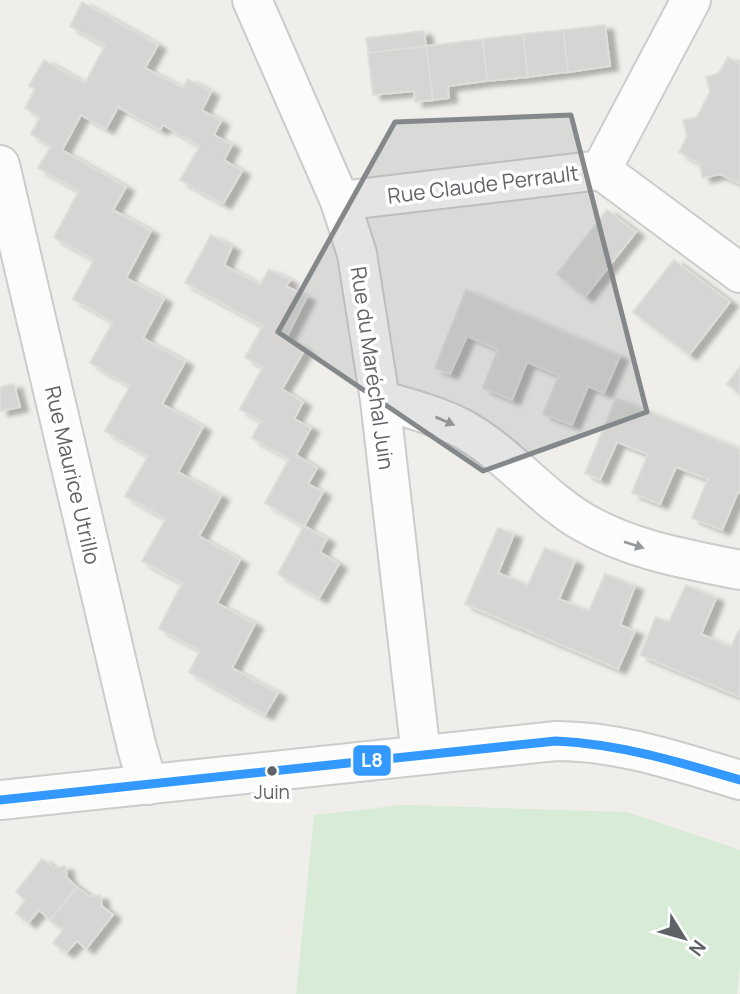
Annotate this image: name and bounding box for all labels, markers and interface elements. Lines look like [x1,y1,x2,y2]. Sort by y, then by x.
street label: Rue Claude Perrault [386,158,580,210]
street label: Rue du Maréchal Juin [345,265,401,471]
street label: Rue Maurice Utrillo [39,383,107,567]
one-way arrow [435,415,455,427]
one-way arrow [624,540,645,551]
line badge: L8 [352,744,392,777]
text: L8 [361,747,383,773]
marker: Juin [265,764,279,778]
place label: Juin [254,779,290,805]
north arrow [649,903,719,973]
text: N [683,935,712,962]

